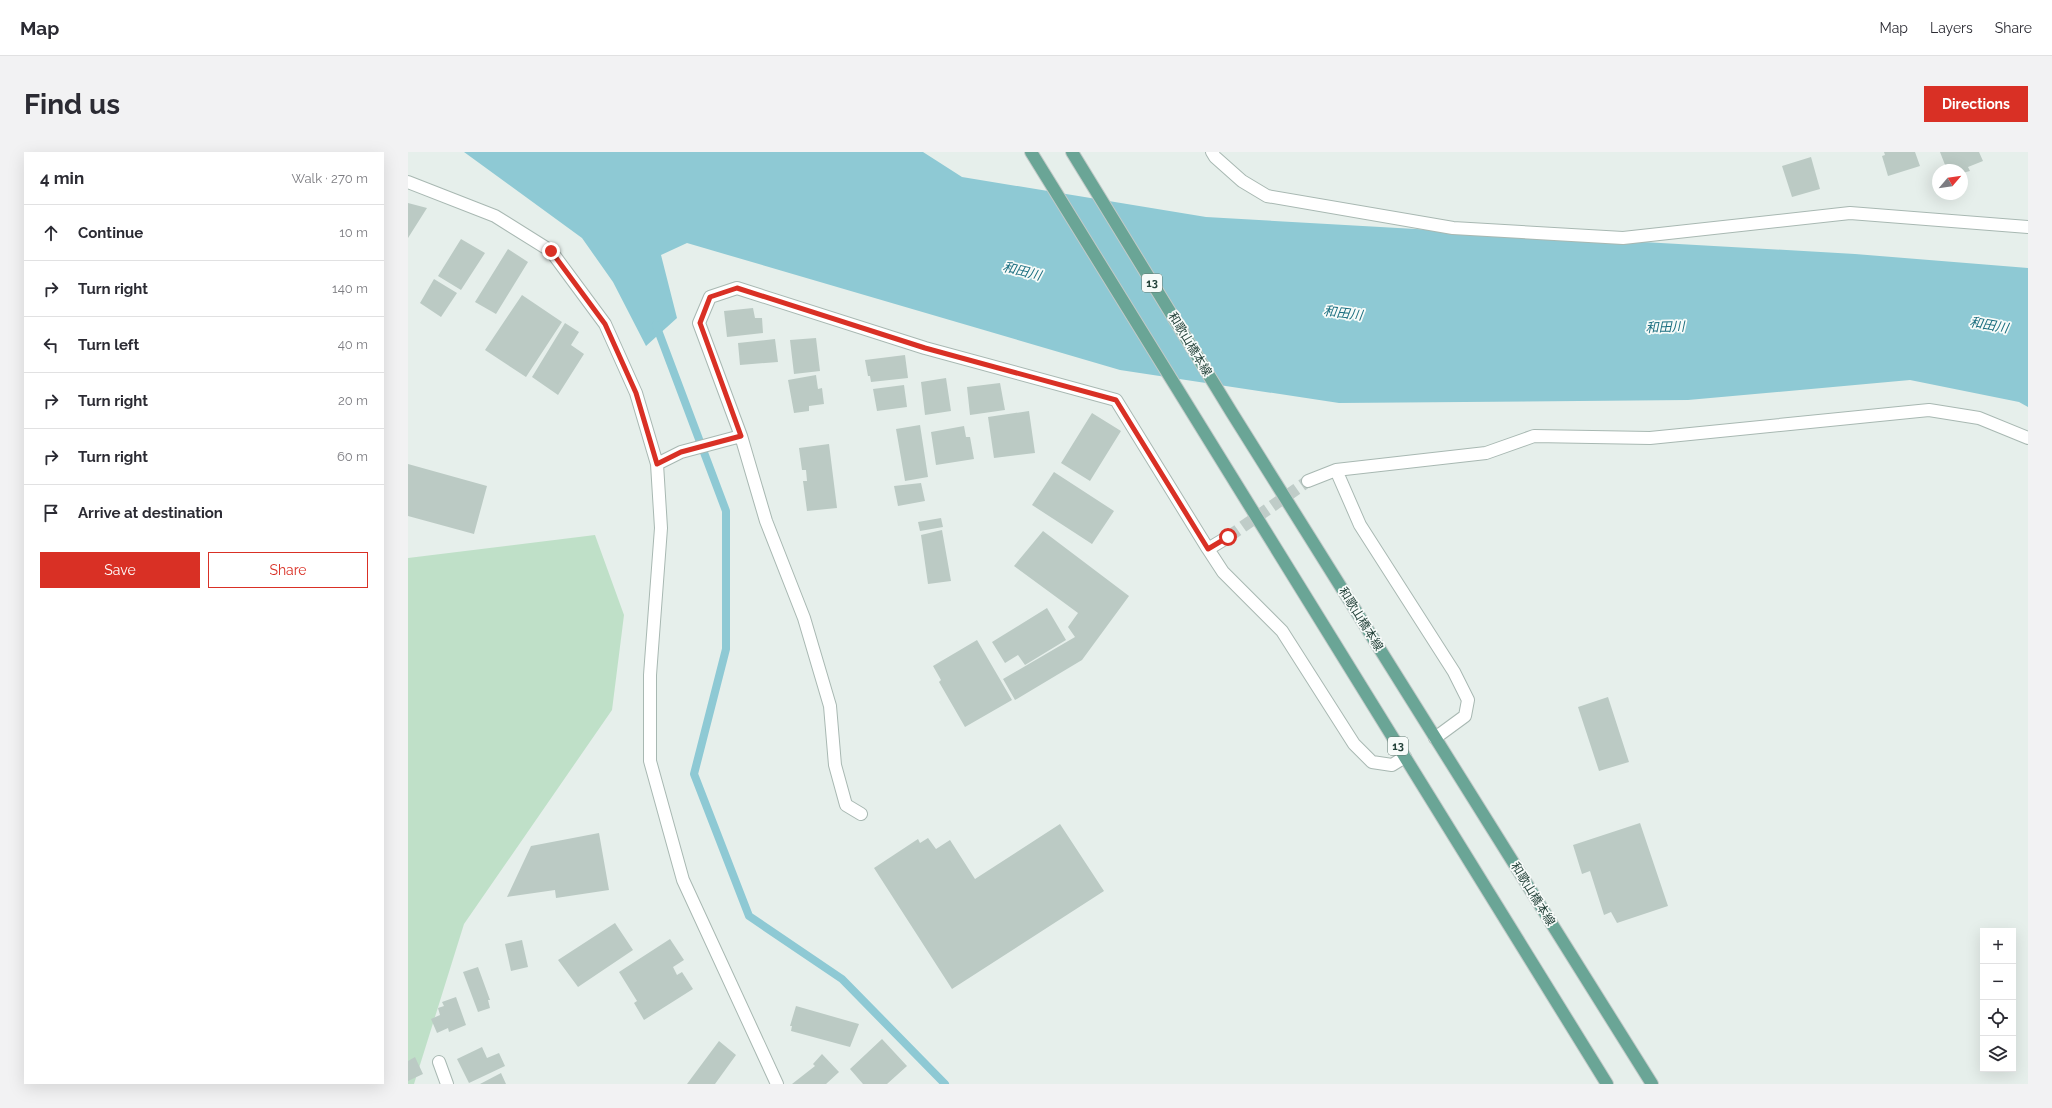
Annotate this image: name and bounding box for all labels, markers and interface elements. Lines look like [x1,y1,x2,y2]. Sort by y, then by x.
text: Map [20,17,59,39]
text: Map [1880,20,1908,36]
text: Layers [1930,20,1973,36]
text: Share [1995,20,2032,36]
button: Directions [1924,86,2028,122]
text: Find us [24,88,120,121]
north arrow [1932,164,1968,200]
text: 4 min [40,168,84,188]
text: Walk · 270 m [292,171,368,186]
icon: ahead [40,222,62,244]
text: Continue [78,224,143,242]
text: 10 m [339,225,368,240]
route end [542,242,560,260]
water label: 和田川 [1001,259,1045,283]
road number: 13 [1142,274,1162,292]
icon: right [40,278,62,300]
text: Turn right [78,280,148,298]
text: 140 m [332,281,368,296]
water label: 和田川 [1323,303,1365,323]
street label: 和歌山橋本線 [1165,310,1215,378]
water label: 和田川 [1968,314,2011,336]
water label: 和田川 [1645,319,1687,335]
icon: left [40,334,62,356]
text: Turn left [78,336,139,354]
text: 40 m [338,337,368,352]
icon: right [40,390,62,412]
text: Turn right [78,392,148,410]
text: 20 m [338,393,368,408]
icon: right [40,446,62,468]
text: Turn right [78,448,148,466]
text: 60 m [337,449,368,464]
icon: arrive [40,502,62,524]
text: Arrive at destination [78,504,223,522]
route start [1219,528,1237,546]
button: Save [40,552,200,588]
button: Share [208,552,368,588]
street label: 和歌山橋本線 [1336,585,1386,653]
road number: 13 [1388,737,1408,755]
street label: 和歌山橋本線 [1508,860,1558,928]
map controls [1980,928,2016,1072]
button: + [1980,928,2016,964]
button: − [1980,964,2016,1000]
button: locate [1980,1000,2016,1036]
button: layers [1980,1036,2016,1072]

